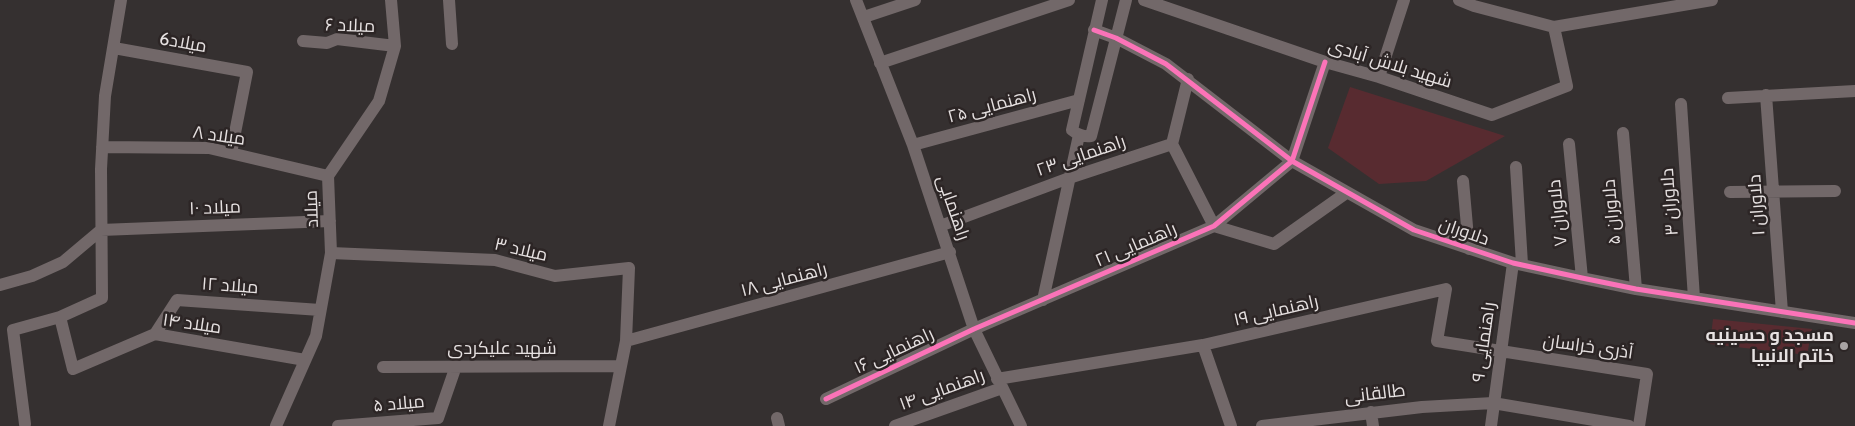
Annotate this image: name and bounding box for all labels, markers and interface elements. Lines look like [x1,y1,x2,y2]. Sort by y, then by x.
street label: میلاد ۶ [325,14,375,38]
street label: میلاد6 [158,28,208,58]
street label: شهید بلاش آبادی [1326,35,1454,93]
street label: راهنمایی ۲۵ [945,84,1039,128]
street label: میلاد ۸ [191,122,247,150]
street label: راهنمایی ۲۳ [1033,131,1129,181]
street label: دلاوران ۳ [1657,167,1683,237]
street label: راهنمایی [932,173,974,243]
street label: دلاوران ۱ [1744,174,1770,236]
street label: دلاوران ۵ [1598,178,1626,246]
street label: دلاوران ۷ [1544,179,1572,247]
street label: میلاد [301,190,323,228]
street label: میلاد ۱۰ [189,196,241,220]
street label: دلاوران [1436,213,1492,251]
street label: راهنمایی ۲۱ [1092,218,1180,272]
street label: میلاد ۳ [492,233,550,267]
street label: راهنمایی ۱۸ [739,258,829,302]
street label: میلاد ۱۲ [201,273,259,299]
street label: راهنمایی ۱۹ [1232,291,1320,331]
street label: راهنمایی ۹ [1468,301,1500,383]
street label: میلاد ۱۴ [161,309,223,339]
street label: راهنمایی ۱۶ [851,323,937,379]
place label: مسجد و حسینیه خاتم الانبیا [1706,325,1834,368]
street label: آذری خراسان [1542,330,1634,364]
street label: شهید علیکردی [447,338,557,360]
marker: مسجد و حسینیه خاتم الانبیا [1838,340,1850,352]
street label: راهنمایی ۱۴ [897,365,987,415]
street label: طالقانی [1343,380,1407,408]
street label: میلاد ۵ [372,391,426,417]

